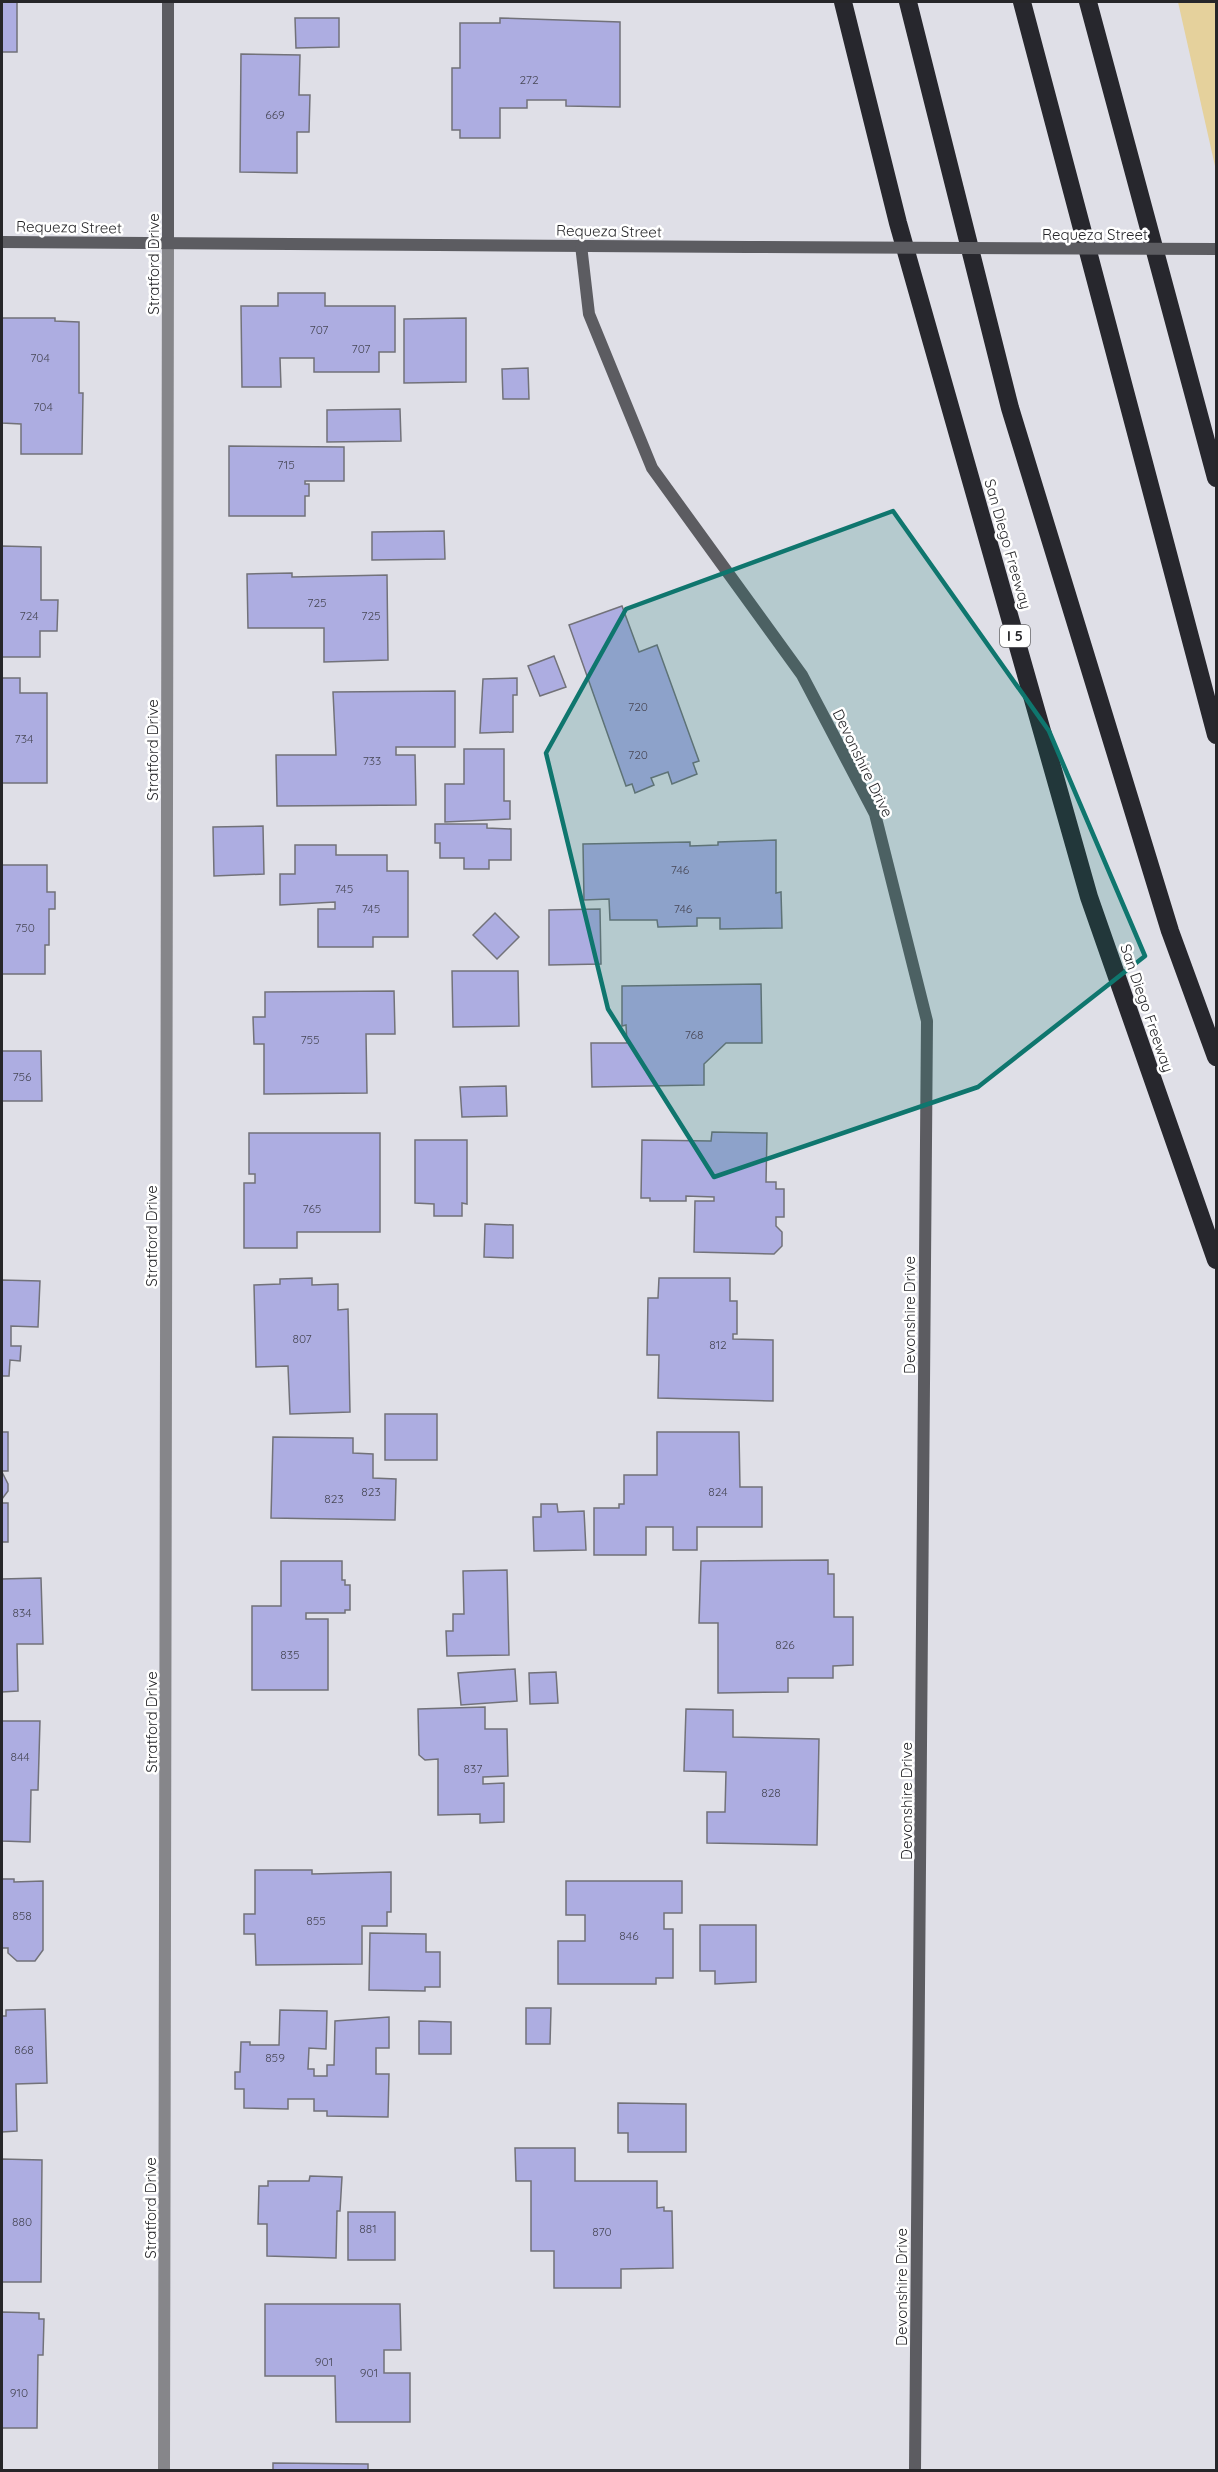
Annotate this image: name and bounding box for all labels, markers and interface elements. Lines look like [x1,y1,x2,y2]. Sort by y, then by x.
house number: 272 [519,72,539,87]
house number: 669 [265,107,285,122]
street label: Stratford Drive [144,213,163,315]
street label: Requeza Street [16,217,122,237]
street label: Requeza Street [556,221,662,241]
street label: Requeza Street [1042,225,1148,244]
house number: 707 [310,322,328,337]
house number: 707 [352,341,370,356]
house number: 704 [30,350,50,365]
house number: 704 [33,399,53,414]
house number: 715 [277,457,295,472]
street label: San Diego Freeway [980,477,1036,611]
house number: 725 [307,595,327,610]
house number: 724 [20,608,38,623]
house number: 725 [361,608,381,623]
road number: I 5 [1000,625,1030,647]
street label: Stratford Drive [143,699,162,801]
house number: 720 [628,699,648,714]
street label: Devonshire Drive [829,706,897,820]
house number: 734 [15,731,33,746]
house number: 720 [628,747,648,762]
house number: 733 [363,753,381,768]
house number: 746 [671,862,690,877]
house number: 745 [335,881,353,896]
house number: 745 [362,901,380,916]
house number: 746 [674,901,693,916]
house number: 750 [15,920,35,935]
street label: San Diego Freeway [1116,941,1178,1075]
house number: 768 [685,1027,703,1042]
house number: 755 [300,1032,320,1047]
house number: 756 [12,1069,32,1084]
street label: Stratford Drive [142,1185,161,1287]
house number: 765 [303,1201,321,1216]
street label: Devonshire Drive [900,1256,919,1374]
house number: 807 [292,1331,312,1346]
house number: 812 [709,1337,727,1352]
house number: 823 [361,1484,381,1499]
house number: 824 [708,1484,728,1499]
house number: 823 [324,1491,344,1506]
house number: 834 [12,1605,32,1620]
house number: 826 [775,1637,795,1652]
house number: 835 [280,1647,300,1662]
street label: Stratford Drive [142,1671,161,1773]
street label: Devonshire Drive [897,1742,916,1860]
house number: 844 [10,1749,30,1764]
house number: 837 [464,1761,482,1776]
house number: 828 [761,1785,781,1800]
house number: 858 [12,1908,32,1923]
house number: 855 [306,1913,326,1928]
house number: 846 [619,1928,639,1943]
house number: 868 [14,2042,34,2057]
house number: 859 [265,2050,285,2065]
street label: Stratford Drive [141,2157,160,2259]
house number: 880 [12,2214,32,2229]
house number: 881 [359,2221,377,2236]
house number: 870 [592,2224,612,2239]
street label: Devonshire Drive [892,2228,911,2346]
house number: 901 [315,2354,333,2369]
house number: 901 [360,2365,378,2380]
house number: 910 [10,2385,28,2400]

